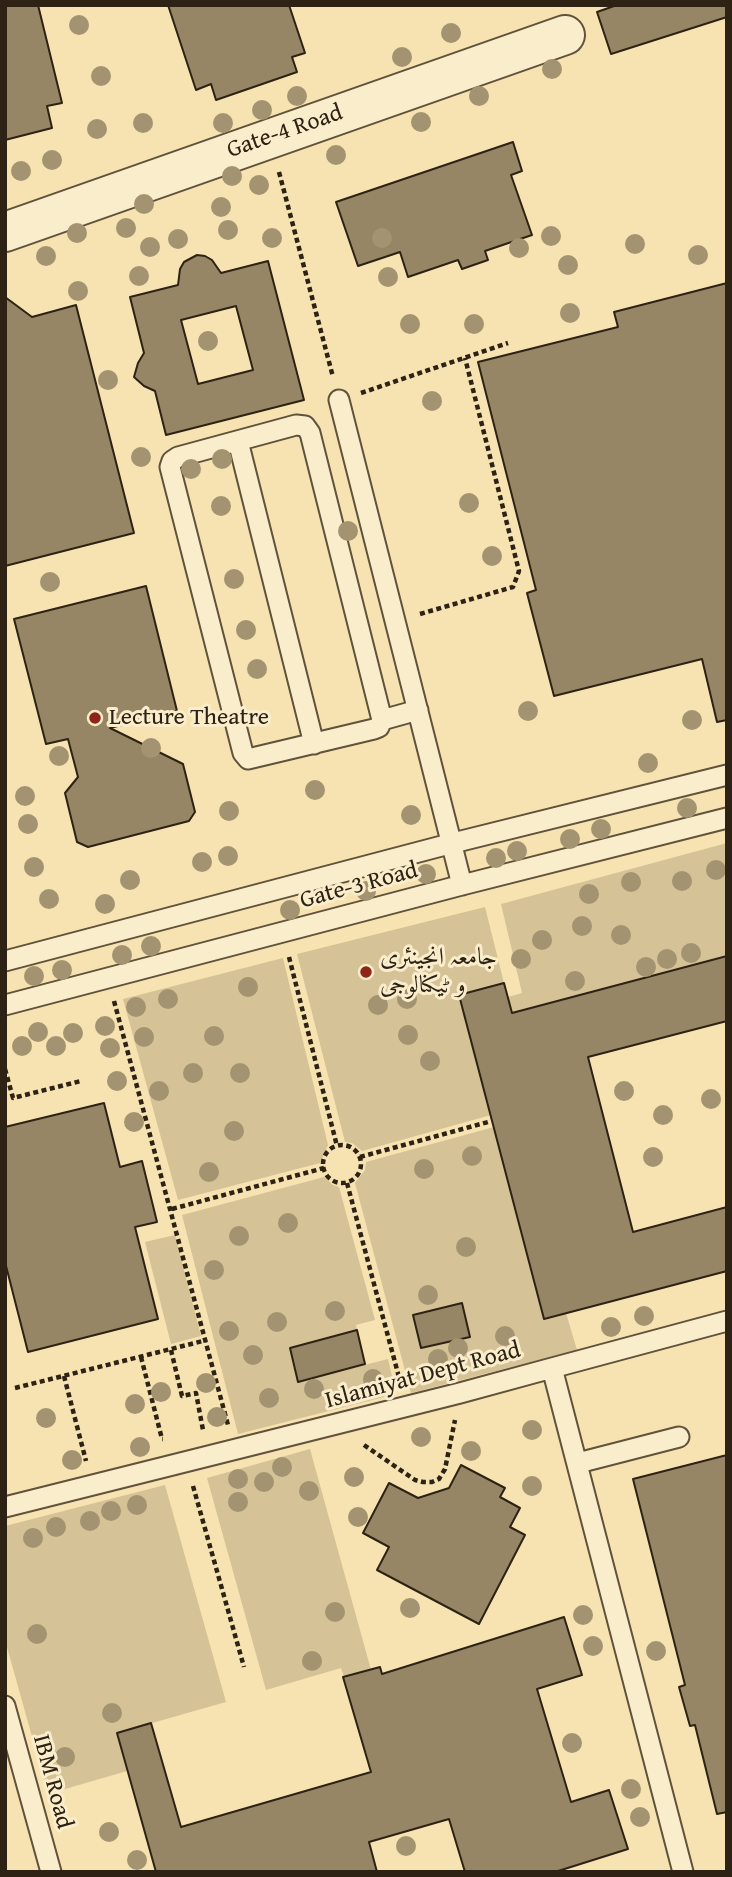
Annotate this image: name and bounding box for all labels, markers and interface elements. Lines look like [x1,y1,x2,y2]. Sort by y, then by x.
street label: Gate-4 Road [223,99,347,165]
place label: Lecture Theatre [109,704,269,732]
marker: Lecture Theatre [87,710,103,726]
street label: Gate-3 Road [297,856,421,916]
place label: جامعہ انجینئری و ٹیکنالوجی [380,944,497,1000]
marker: جامعہ انجینئری و ٹیکنالوجی [358,964,374,980]
street label: Islamiyat Dept Road [322,1336,524,1416]
street label: IBM Road [26,1732,78,1832]

